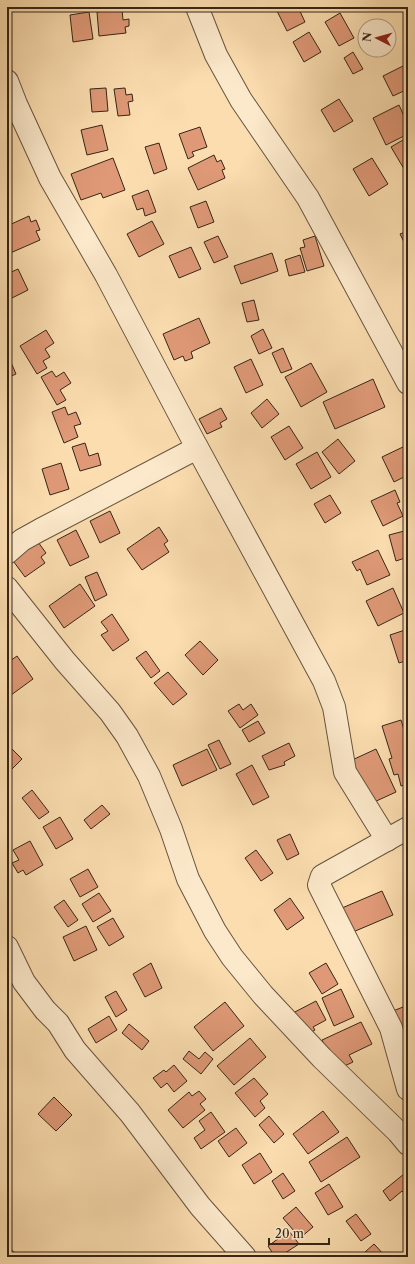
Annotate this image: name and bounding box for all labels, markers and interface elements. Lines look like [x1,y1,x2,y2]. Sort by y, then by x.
north arrow [357,18,397,58]
text: N [360,31,375,42]
scale bar [269,1220,329,1246]
text: 20 m [275,1226,304,1241]

